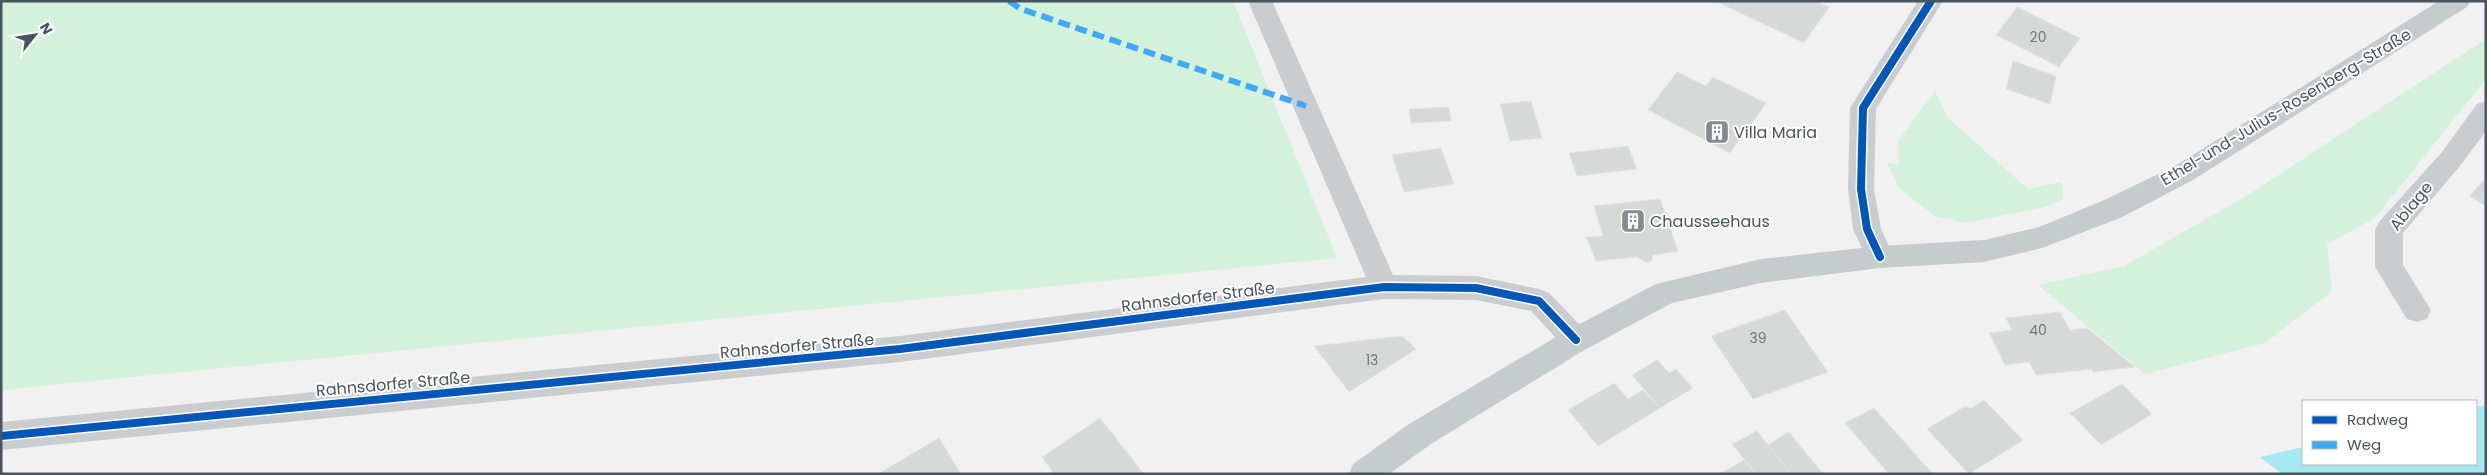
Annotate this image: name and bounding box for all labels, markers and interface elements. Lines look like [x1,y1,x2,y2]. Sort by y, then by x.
north arrow [10,10,60,60]
text: N [35,19,58,38]
street label: Ethel-und-Julius-Rosenberg-Straße [2156,23,2416,191]
house number: 20 [2030,27,2046,47]
building icon: Villa Maria [1704,119,1730,145]
place label: Villa Maria [1734,121,1817,144]
street label: Ablage [2384,177,2438,235]
building icon: Chausseehaus [1620,208,1646,234]
place label: Chausseehaus [1650,210,1770,233]
street label: Rahnsdorfer Straße [1120,276,1276,318]
house number: 40 [2029,320,2047,340]
street label: Rahnsdorfer Straße [719,328,875,364]
house number: 39 [1749,328,1767,348]
house number: 13 [1366,350,1378,370]
street label: Rahnsdorfer Straße [315,366,471,402]
legend [2302,400,2477,465]
text: Radweg [2347,409,2408,430]
text: Weg [2347,434,2381,455]

